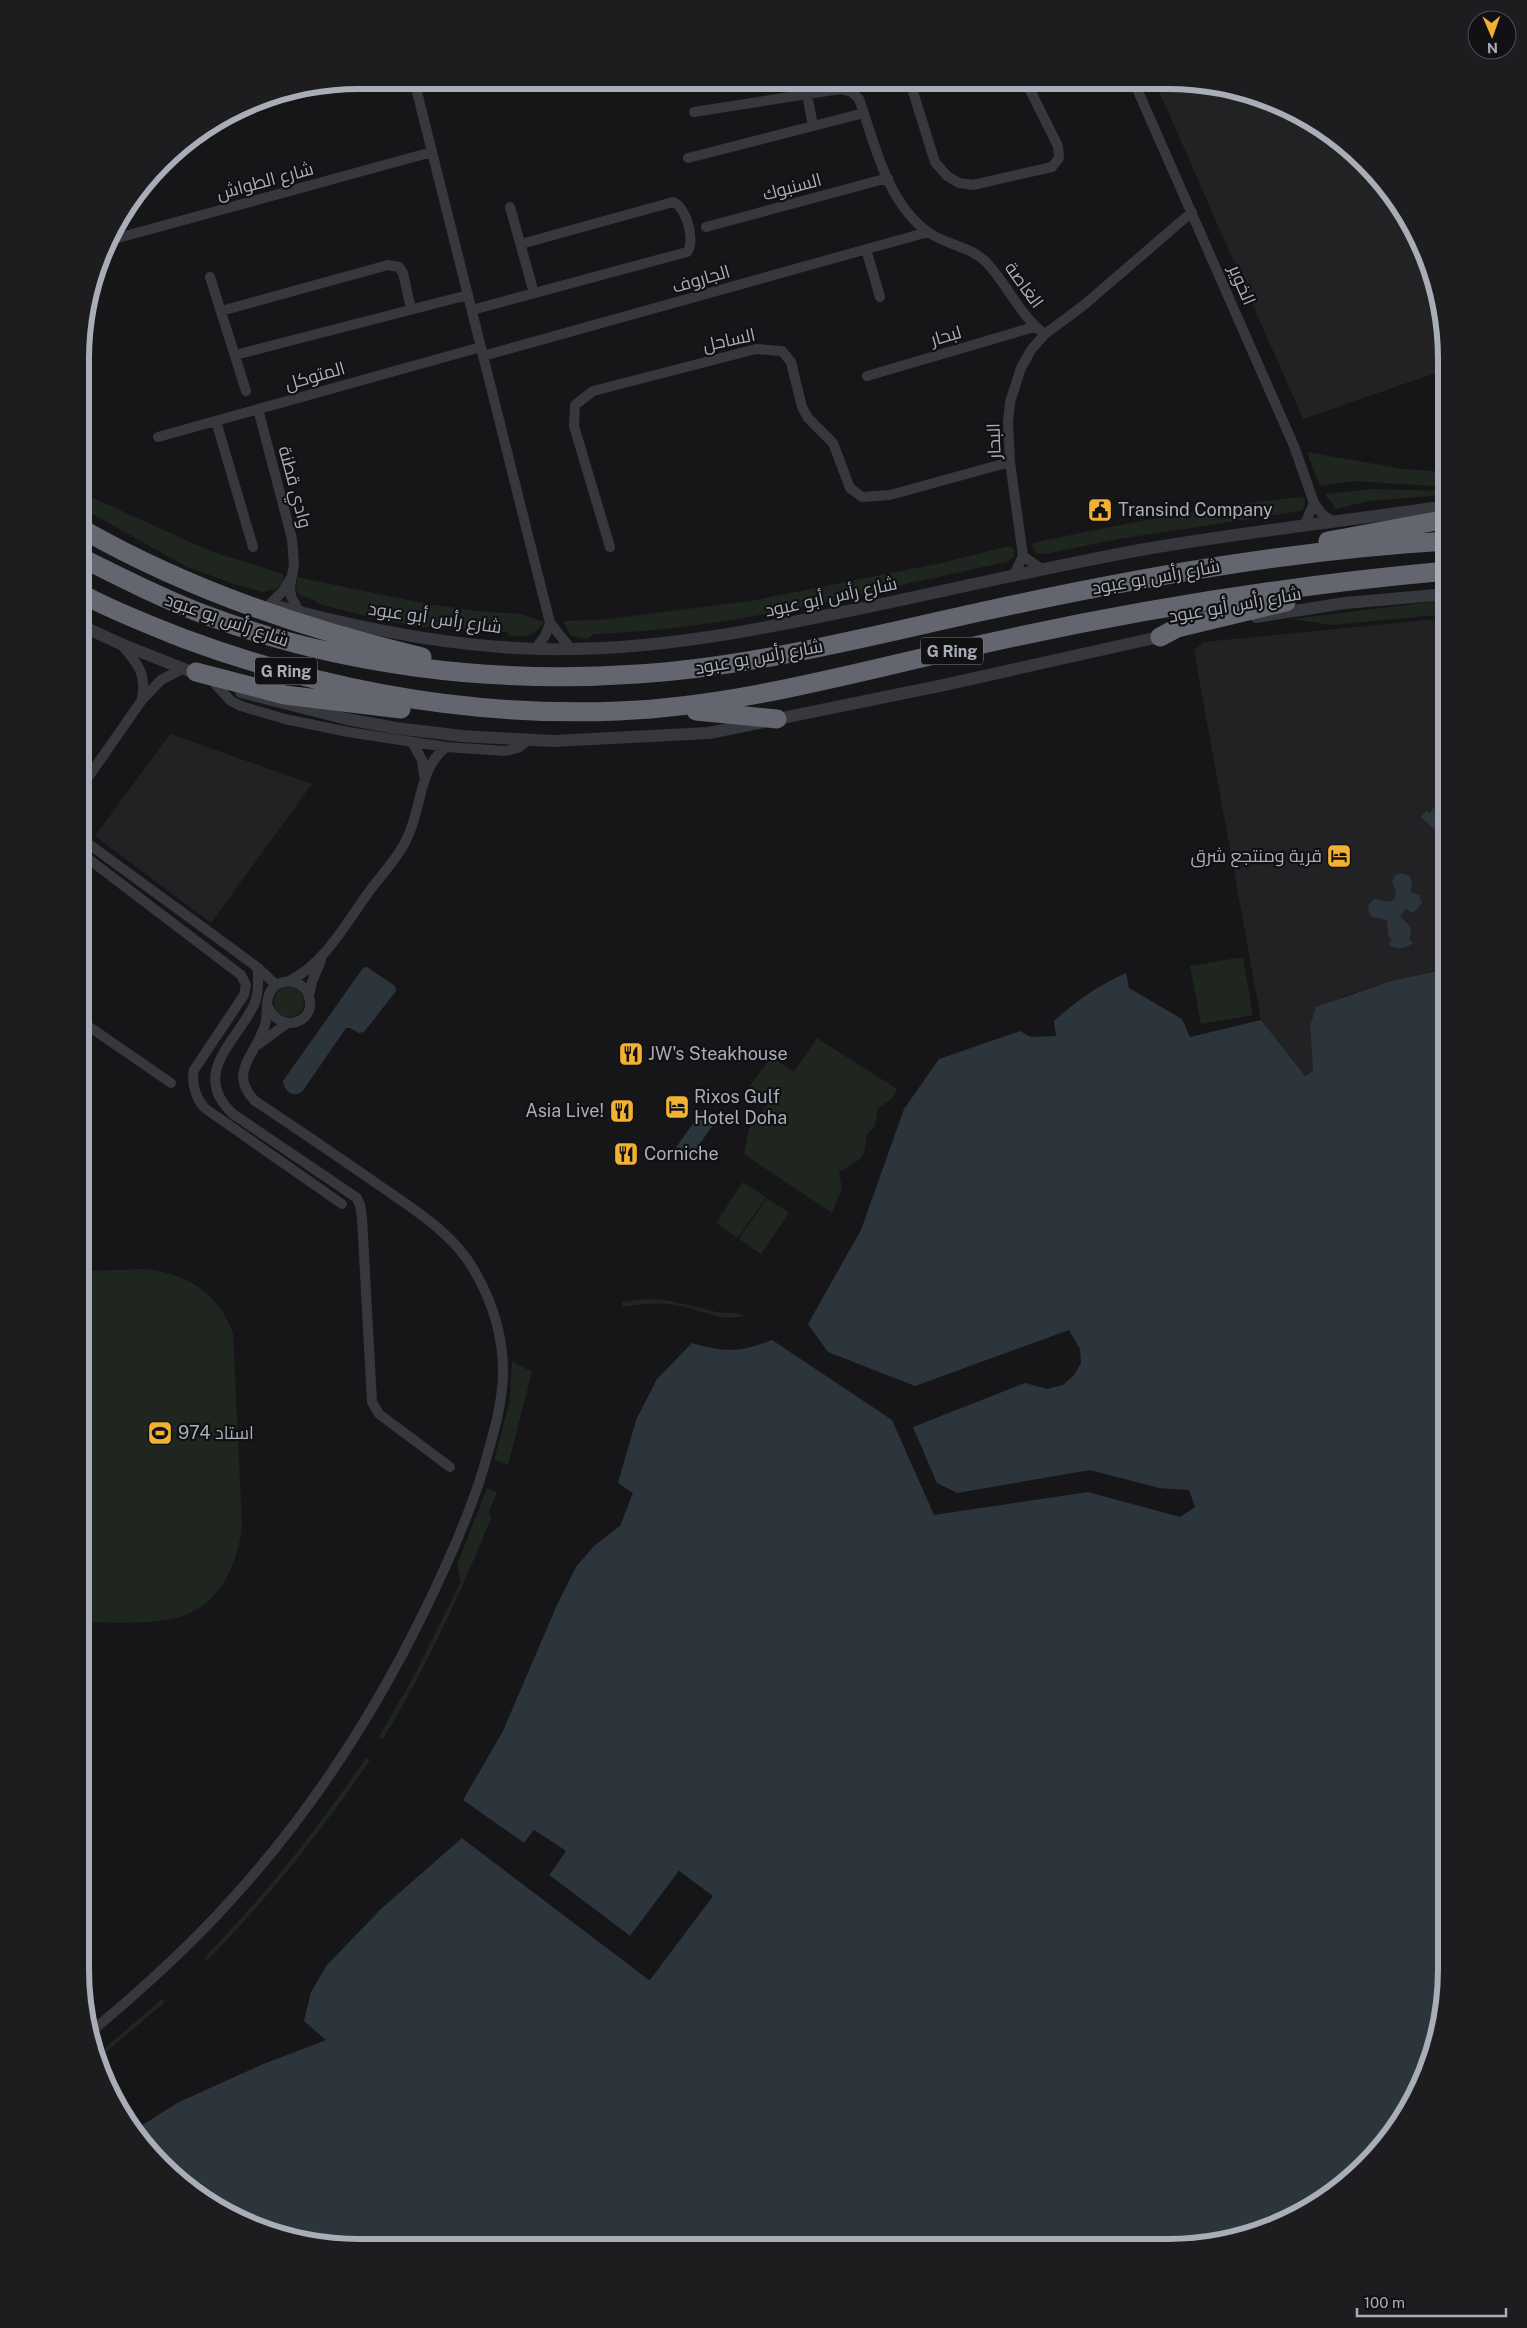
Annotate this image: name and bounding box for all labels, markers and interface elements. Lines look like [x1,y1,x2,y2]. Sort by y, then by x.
north arrow [1467,10,1517,60]
text: N [1487,40,1498,56]
street label: شارع الطواش [214,157,316,205]
street label: السنبوك [760,169,824,205]
street label: الغاصة [1001,258,1048,312]
street label: الجاروف [670,260,732,298]
street label: الخوير [1223,261,1260,308]
street label: لبحار [927,321,964,351]
street label: الساحل [701,324,757,356]
street label: المتوكل [282,357,348,395]
street label: البحار [982,423,1006,460]
street label: وادي قطنة [271,444,316,531]
public building icon: Transind Company [1087,497,1113,523]
place label: Transind Company [1118,499,1273,520]
street label: شارع رأس بو عبود [1090,555,1222,600]
street label: شارع رأس أبو عبود [763,572,899,623]
street label: شارع رأس أبو عبود [1167,582,1303,628]
street label: شارع رأس بو عبود [162,588,292,652]
street label: شارع رأس أبو عبود [367,598,503,639]
street label: شارع رأس بو عبود [693,635,825,680]
road number: G Ring [921,637,983,664]
road number: G Ring [255,658,317,684]
hotel icon: قرية ومنتجع شرق [1326,843,1352,869]
place label: قرية ومنتجع شرق [1191,845,1322,868]
restaurant icon: JW's Steakhouse [618,1041,644,1067]
place label: JW's Steakhouse [648,1043,788,1064]
place label: Rixos Gulf Hotel Doha [694,1086,787,1128]
hotel icon: Rixos Gulf Hotel Doha [664,1094,690,1120]
restaurant icon: Asia Live! [609,1098,635,1124]
place label: Asia Live! [525,1100,604,1121]
restaurant icon: Corniche [613,1141,639,1167]
place label: Corniche [644,1143,719,1164]
sports icon: استاد 974 [147,1420,173,1446]
place label: استاد 974 [178,1422,254,1443]
scale bar [1357,2286,1506,2318]
text: 100 m [1364,2294,1405,2311]

